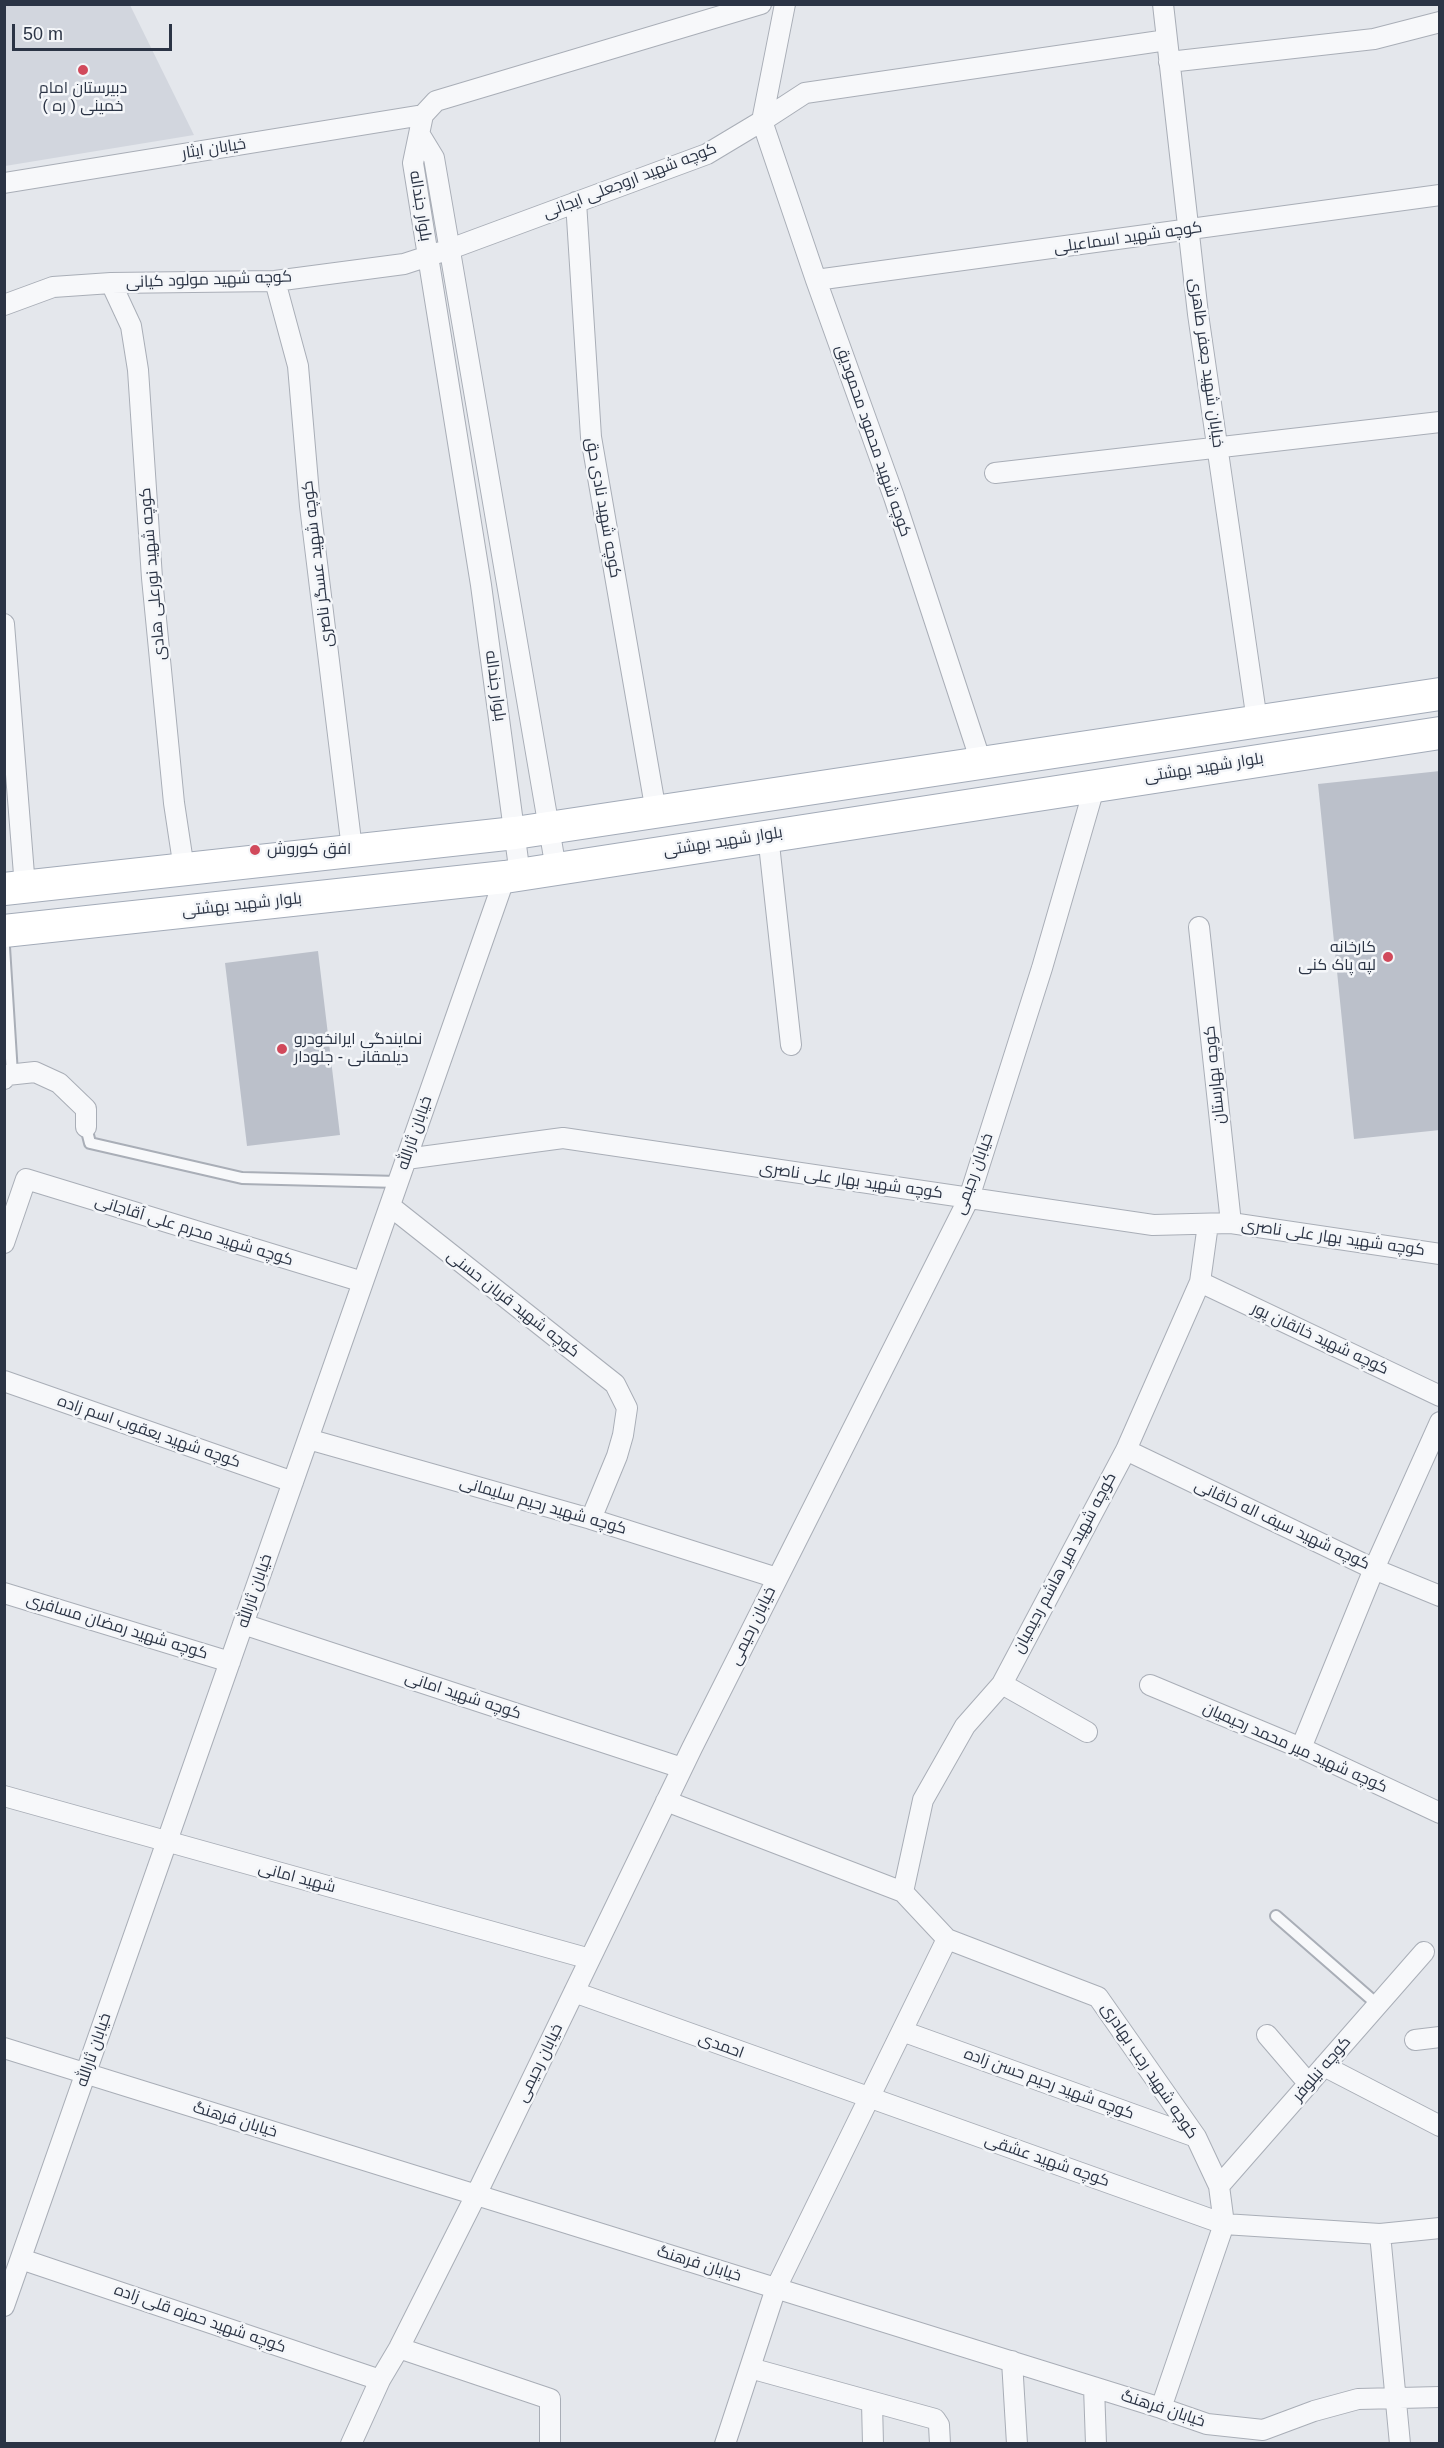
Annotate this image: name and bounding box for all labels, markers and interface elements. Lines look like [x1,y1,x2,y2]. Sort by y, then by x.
scale bar [15,12,176,50]
text: 50 m [23,24,63,44]
marker: دبیرستان امام خمینی ( ره ) [76,63,90,77]
place label: دبیرستان امام خمینی ( ره ) [39,79,127,117]
street label: خیابان ایثار [181,134,247,164]
street label: کوچه شهید اروجعلی ایجانی [540,139,720,223]
street label: بلوار جنداله [405,169,435,243]
street label: کوچه شهید اسماعیلی [1053,218,1203,258]
street label: کوچه شهید مولود کیانی [125,268,293,292]
street label: خیابان شهید جعفر طاهری [1185,277,1227,449]
street label: کوچه شهید محمود محمودیق [831,342,915,540]
street label: کوچه شهید نادی حق [581,436,625,580]
street label: کوچه شهید عسگر ناصری [298,480,338,648]
street label: کوچه شهید نورعلی هادی [136,487,170,661]
street label: بلوار جنداله [481,649,509,723]
street label: بلوار شهید بهشتی [1143,749,1265,787]
street label: بلوار شهید بهشتی [662,823,784,861]
place label: افق کوروش [267,840,351,860]
marker: افق کوروش [248,843,262,857]
street label: بلوار شهید بهشتی [181,889,303,921]
place label: کارخانه لپه پاک کنی [1298,938,1376,976]
marker: کارخانه لپه پاک کنی [1381,950,1395,964]
street label: کوچه بهارستان [1200,1025,1230,1125]
place label: نمایندگی ایرانخودرو دیلمقانی - جلودار [294,1030,422,1068]
marker: نمایندگی ایرانخودرو دیلمقانی - جلودار [275,1042,289,1056]
street label: خیابان ثارالله [393,1094,437,1172]
street label: خیابان رحیمی [950,1131,998,1217]
street label: کوچه شهید بهار علی ناصری [758,1159,944,1203]
street label: کوچه شهید محرم علی آقاجانی [93,1192,295,1270]
street label: کوچه شهید بهار علی ناصری [1240,1216,1426,1260]
street label: کوچه شهید قربان حسنی [443,1246,583,1362]
street label: کوچه شهید خانقان پور [1248,1299,1392,1379]
street label: کوچه شهید یعقوب اسم زاده [55,1392,243,1472]
street label: کوچه شهید میر هاشم رحیمیان [1009,1469,1121,1657]
street label: کوچه شهید رحیم سلیمانی [457,1473,629,1539]
street label: کوچه شهید سیف اله خاقانی [1191,1476,1373,1574]
street label: خیابان ثارالله [233,1552,277,1630]
street label: خیابان رحیمی [726,1584,780,1668]
street label: کوچه شهید رمضان مسافری [24,1590,210,1664]
street label: کوچه شهید امانی [402,1668,524,1724]
street label: کوچه شهید میر محمد رحیمیان [1200,1699,1390,1797]
street label: شهید امانی [256,1858,338,1898]
street label: کوچه شهید رجب بهادری [1096,1999,1202,2143]
street label: خیابان ثارالله [72,2011,116,2089]
street label: خیابان رحیمی [513,2021,567,2105]
street label: احمدی [696,2029,746,2063]
street label: کوچه نیلوفر [1289,2033,1355,2105]
street label: کوچه شهید رحیم حسن زاده [961,2044,1137,2124]
street label: خیابان فرهنگ [190,2098,280,2142]
street label: کوچه شهید عشقی [982,2131,1112,2191]
street label: خیابان فرهنگ [654,2242,744,2286]
street label: کوچه شهید حمزه قلی زاده [112,2281,288,2357]
street label: خیابان فرهنگ [1118,2386,1208,2432]

